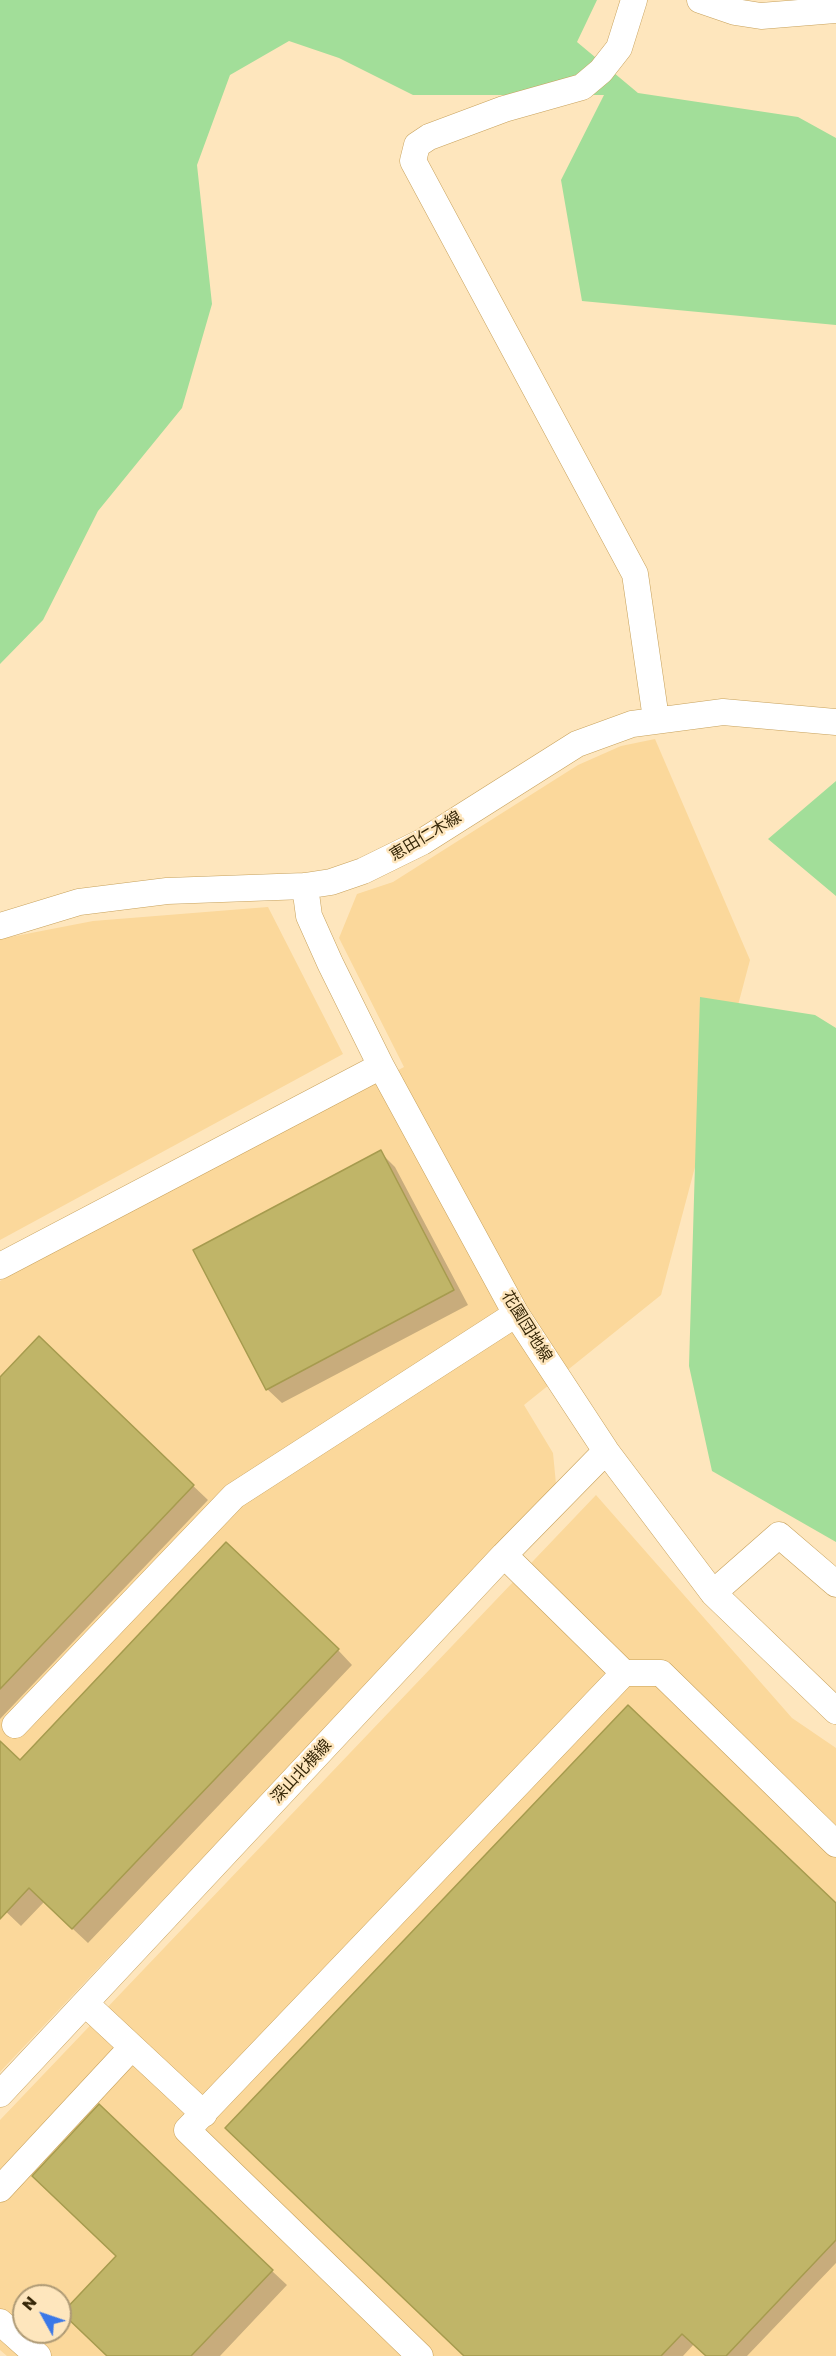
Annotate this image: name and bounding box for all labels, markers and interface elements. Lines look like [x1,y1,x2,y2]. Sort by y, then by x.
street label: 恵田仁木線 [387,808,465,866]
street label: 花園団地線 [497,1288,555,1366]
street label: 深山北横線 [268,1736,336,1808]
north arrow [12,2284,72,2344]
text: N [17,2291,42,2315]

